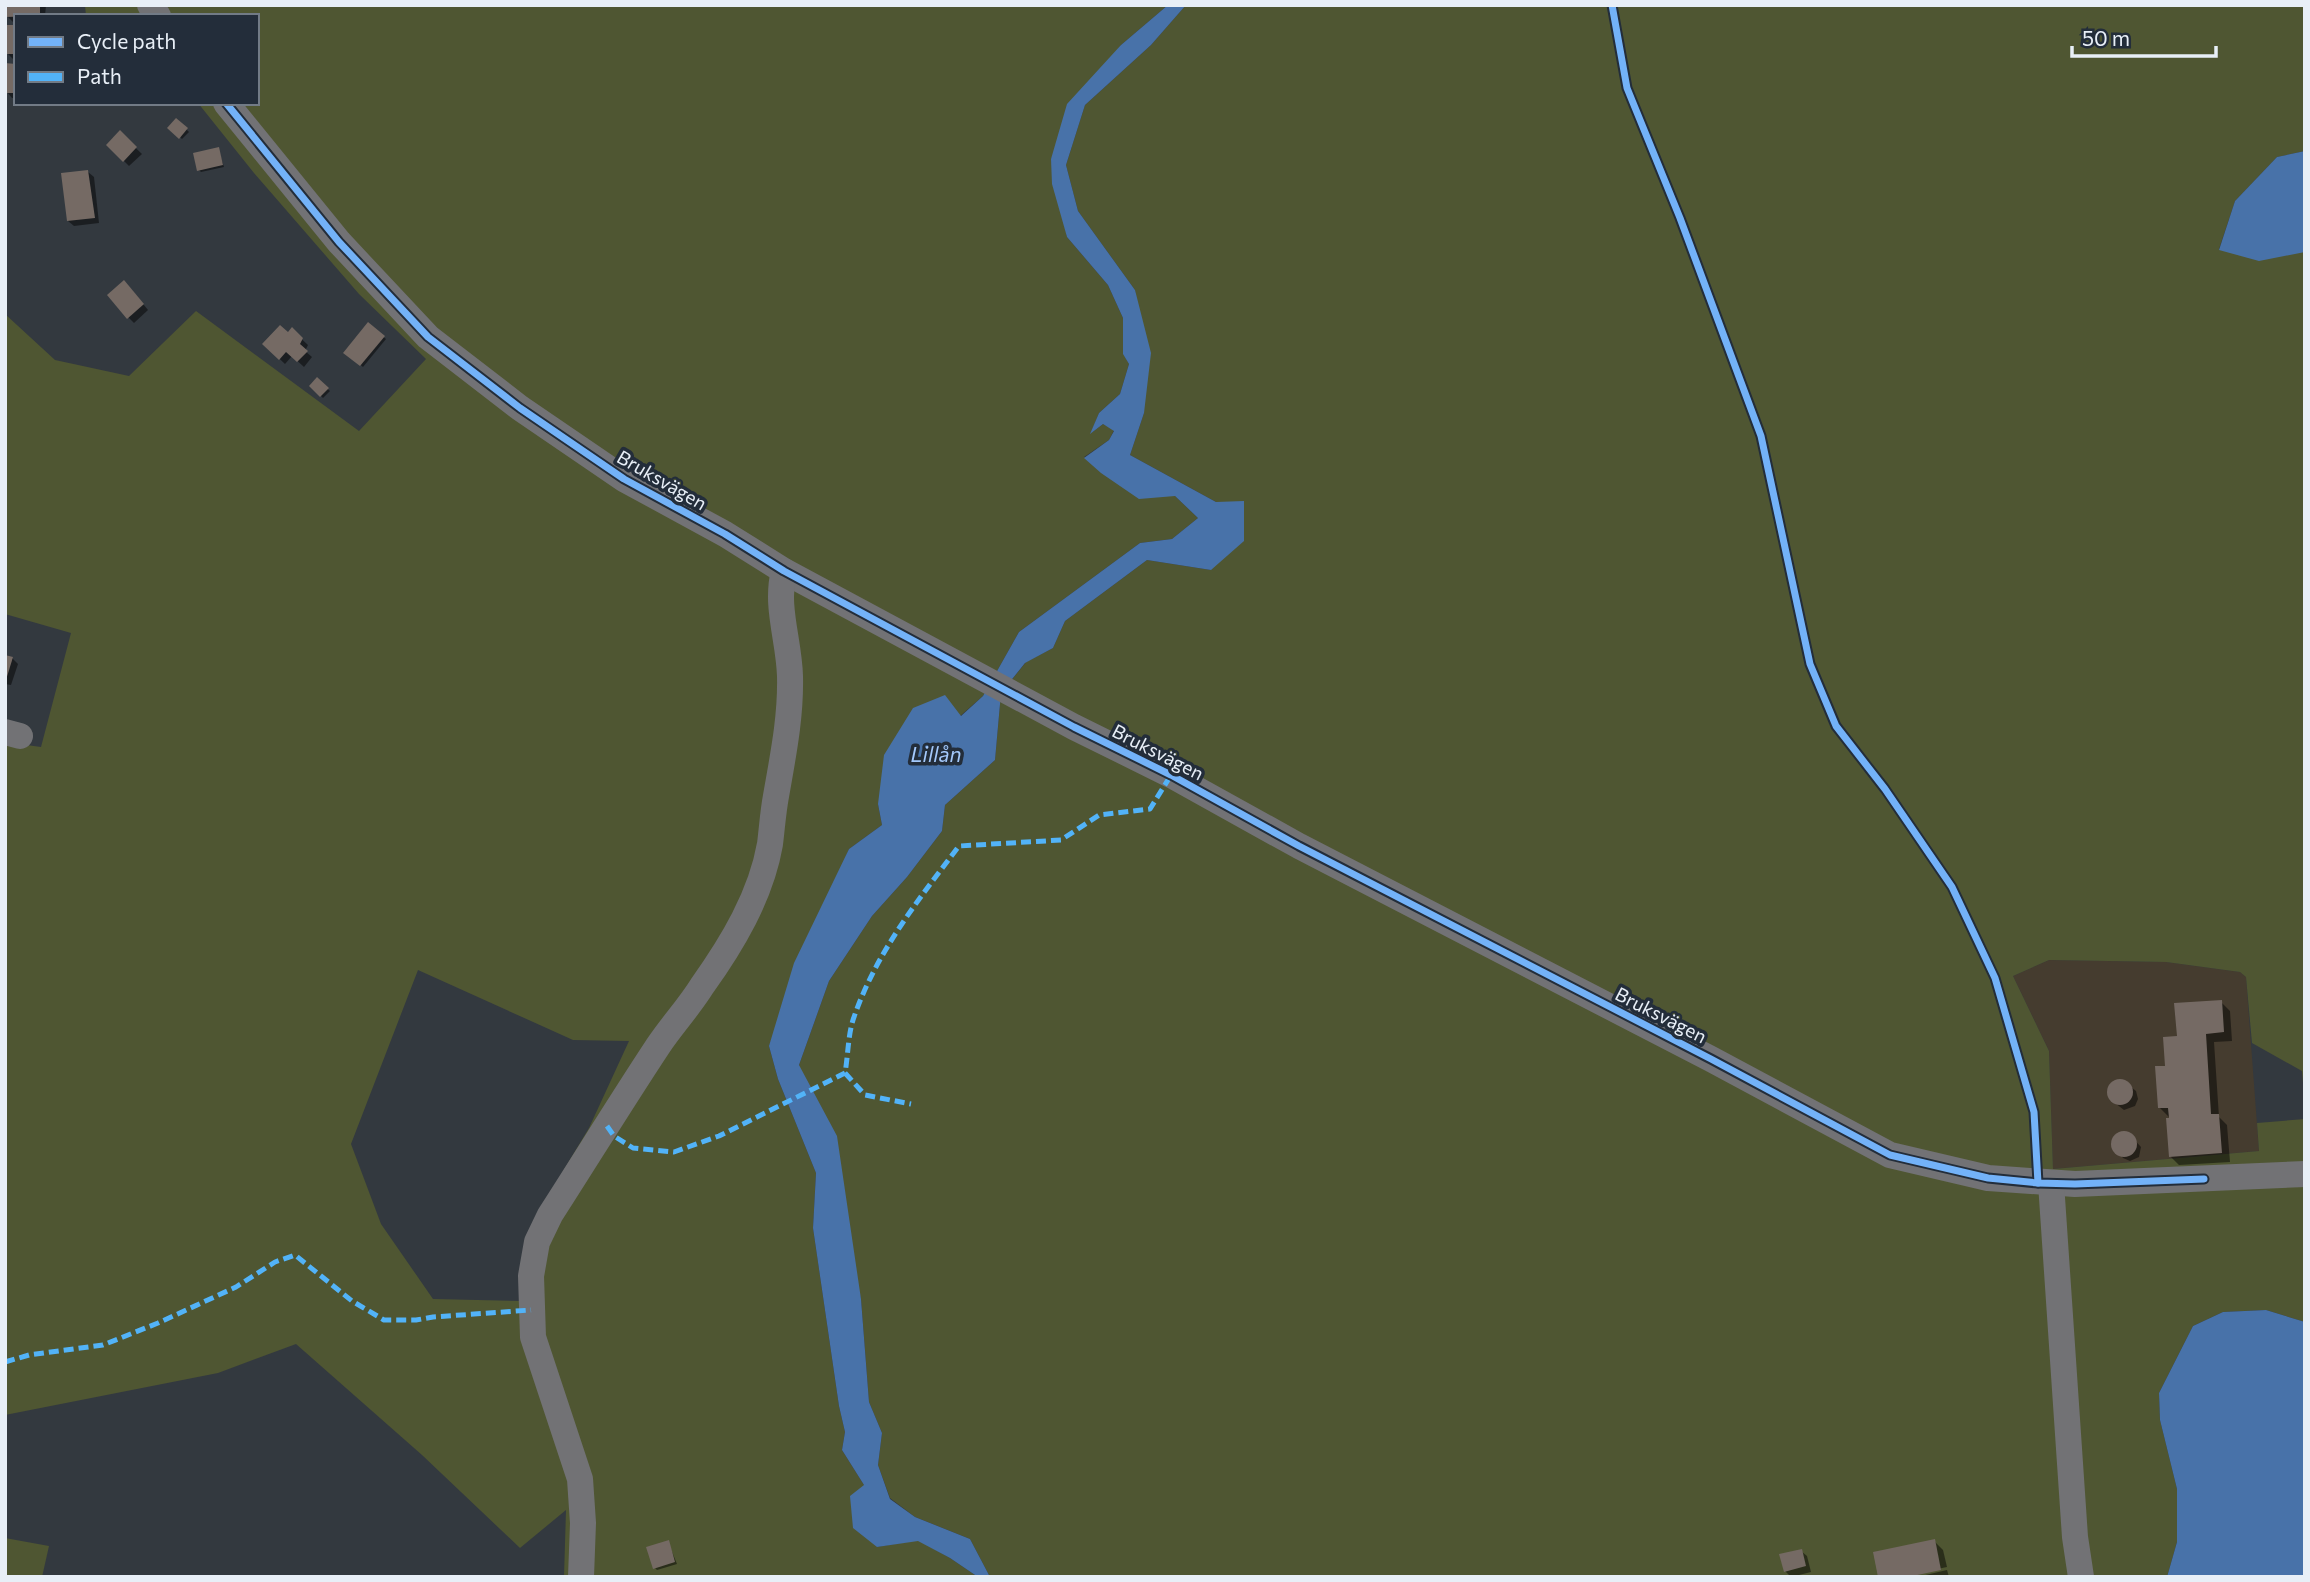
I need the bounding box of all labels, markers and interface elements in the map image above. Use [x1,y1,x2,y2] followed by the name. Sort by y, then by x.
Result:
[14,14,259,105] legend
[2072,14,2216,58] scale bar
[2082,25,2130,50] text: 50 m
[77,28,176,53] text: Cycle path
[77,63,122,88] text: Path
[613,445,711,514] street label: Bruksvägen
[1109,719,1208,784] street label: Bruksvägen
[910,741,962,766] water label: Lillån
[1612,982,1711,1047] street label: Bruksvägen

